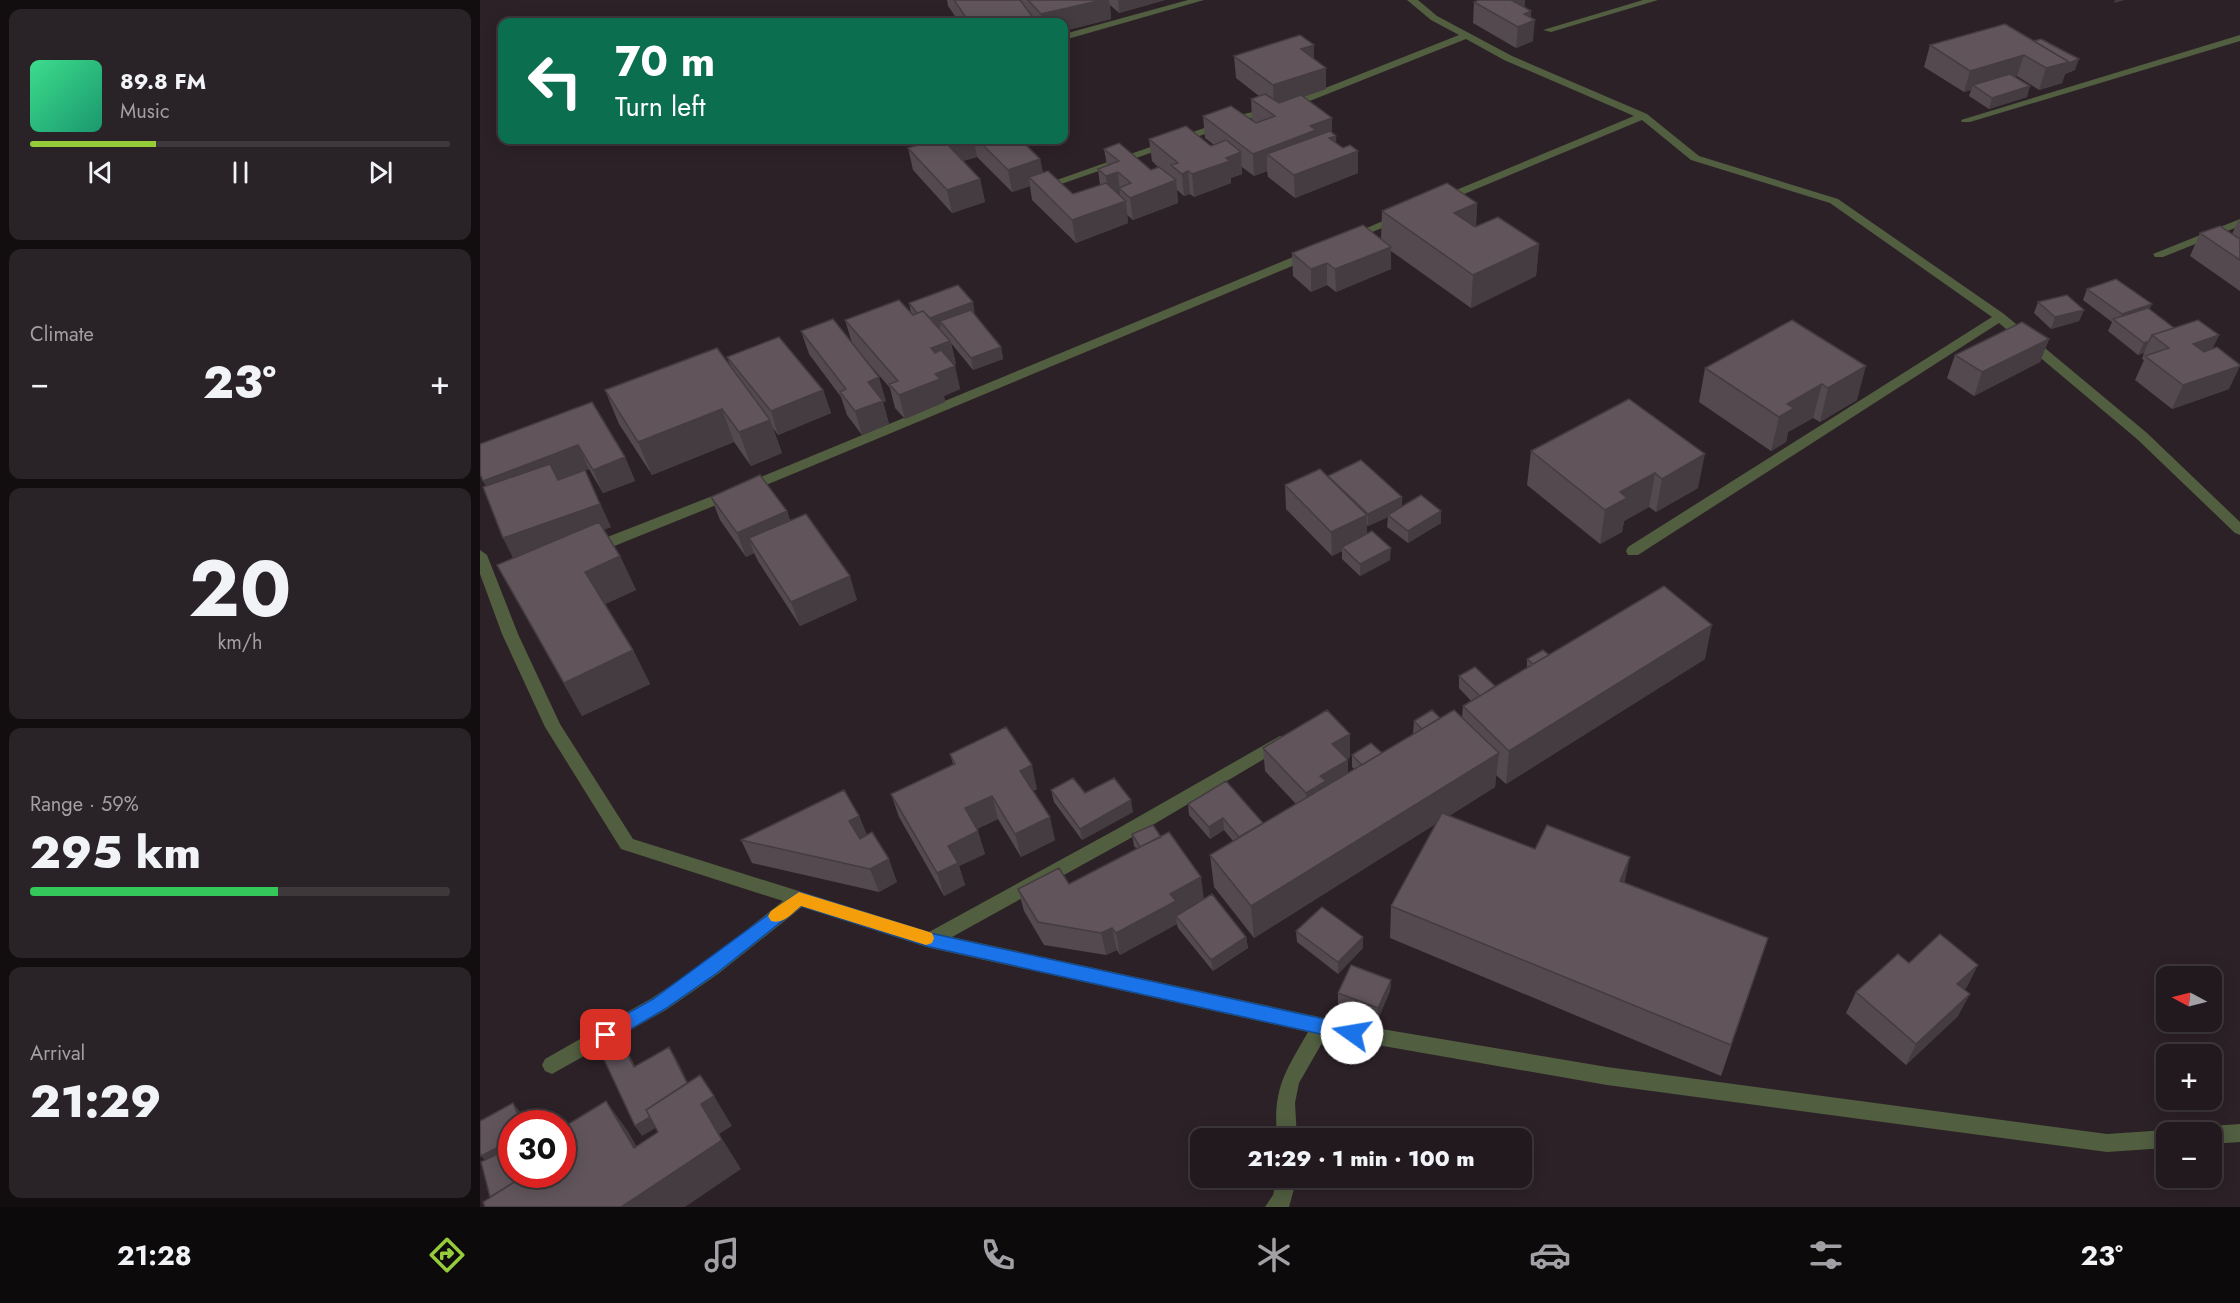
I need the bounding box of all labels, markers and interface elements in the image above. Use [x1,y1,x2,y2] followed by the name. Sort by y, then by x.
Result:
[615,31,715,92] text: 70 m
[516,42,594,120] icon: left
[120,65,206,97] text: 89.8 FM
[615,87,705,126] text: Turn left
[120,97,170,126] text: Music
[84,156,117,189] icon: previous
[224,156,257,189] icon: pause
[364,156,397,189] icon: next
[30,320,94,349] text: Climate
[203,350,276,415] text: 23°
[30,359,49,406] text: −
[430,359,450,406] text: +
[189,533,291,645] text: 20
[217,628,263,657] text: km/h
[30,790,139,819] text: Range · 59%
[30,820,201,885] text: 295 km
[2156,966,2222,1032] north arrow
[2156,966,2222,1188] map controls
[1320,1001,1384,1065] position arrow
[580,1009,631,1060] pin
[589,1018,622,1051] icon: arrive
[30,1039,85,1068] text: Arrival
[2156,1044,2222,1110] button: +
[30,1069,161,1134] text: 21:29
[498,1110,576,1188] speed limit sign: 30
[2156,1122,2222,1188] button: −
[1247,1142,1475,1174] text: 21:29 · 1 min · 100 m
[426,1234,468,1276] icon: directions
[701,1234,743,1276] icon: music
[977,1234,1019,1276] icon: phone
[1253,1234,1295,1276] icon: climate
[1529,1234,1571,1276] icon: car
[1805,1234,1847,1276] icon: filters
[117,1236,192,1275] text: 21:28
[2081,1236,2123,1275] text: 23°

